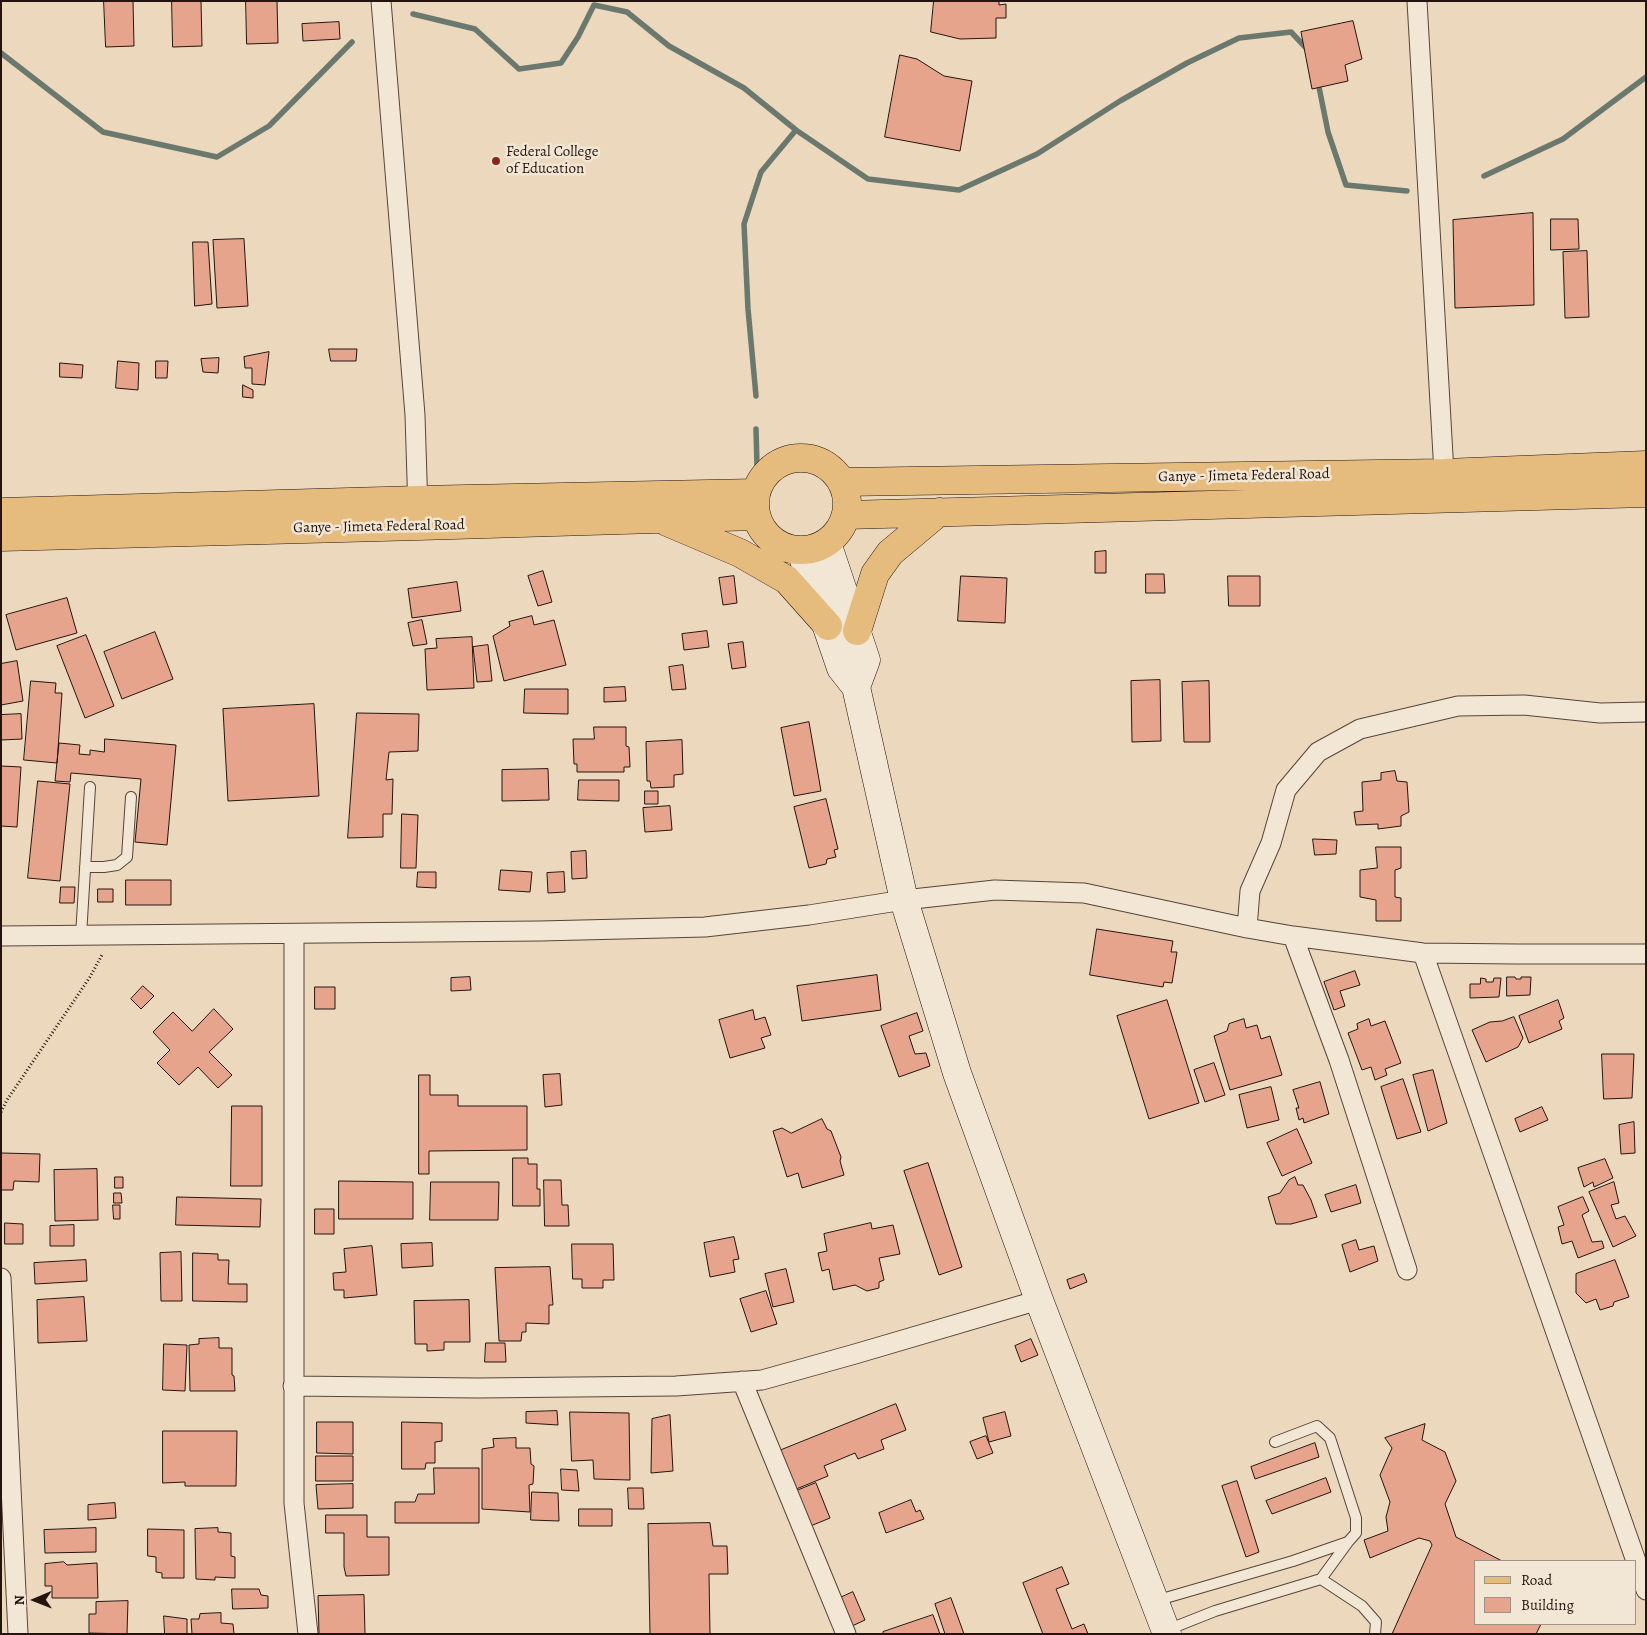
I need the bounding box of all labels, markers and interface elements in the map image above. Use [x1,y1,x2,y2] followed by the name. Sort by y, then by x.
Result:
[506,143,598,178] place label: Federal College of Education
[490,155,502,167] marker: Federal College of Education
[1158,466,1330,486] street label: Ganye - Jimeta Federal Road
[293,517,465,537] street label: Ganye - Jimeta Federal Road
[1474,1560,1637,1625] legend
[1521,1570,1552,1590] text: Road
[10,1575,60,1625] north arrow
[10,1595,29,1606] text: N
[1521,1595,1574,1615] text: Building

